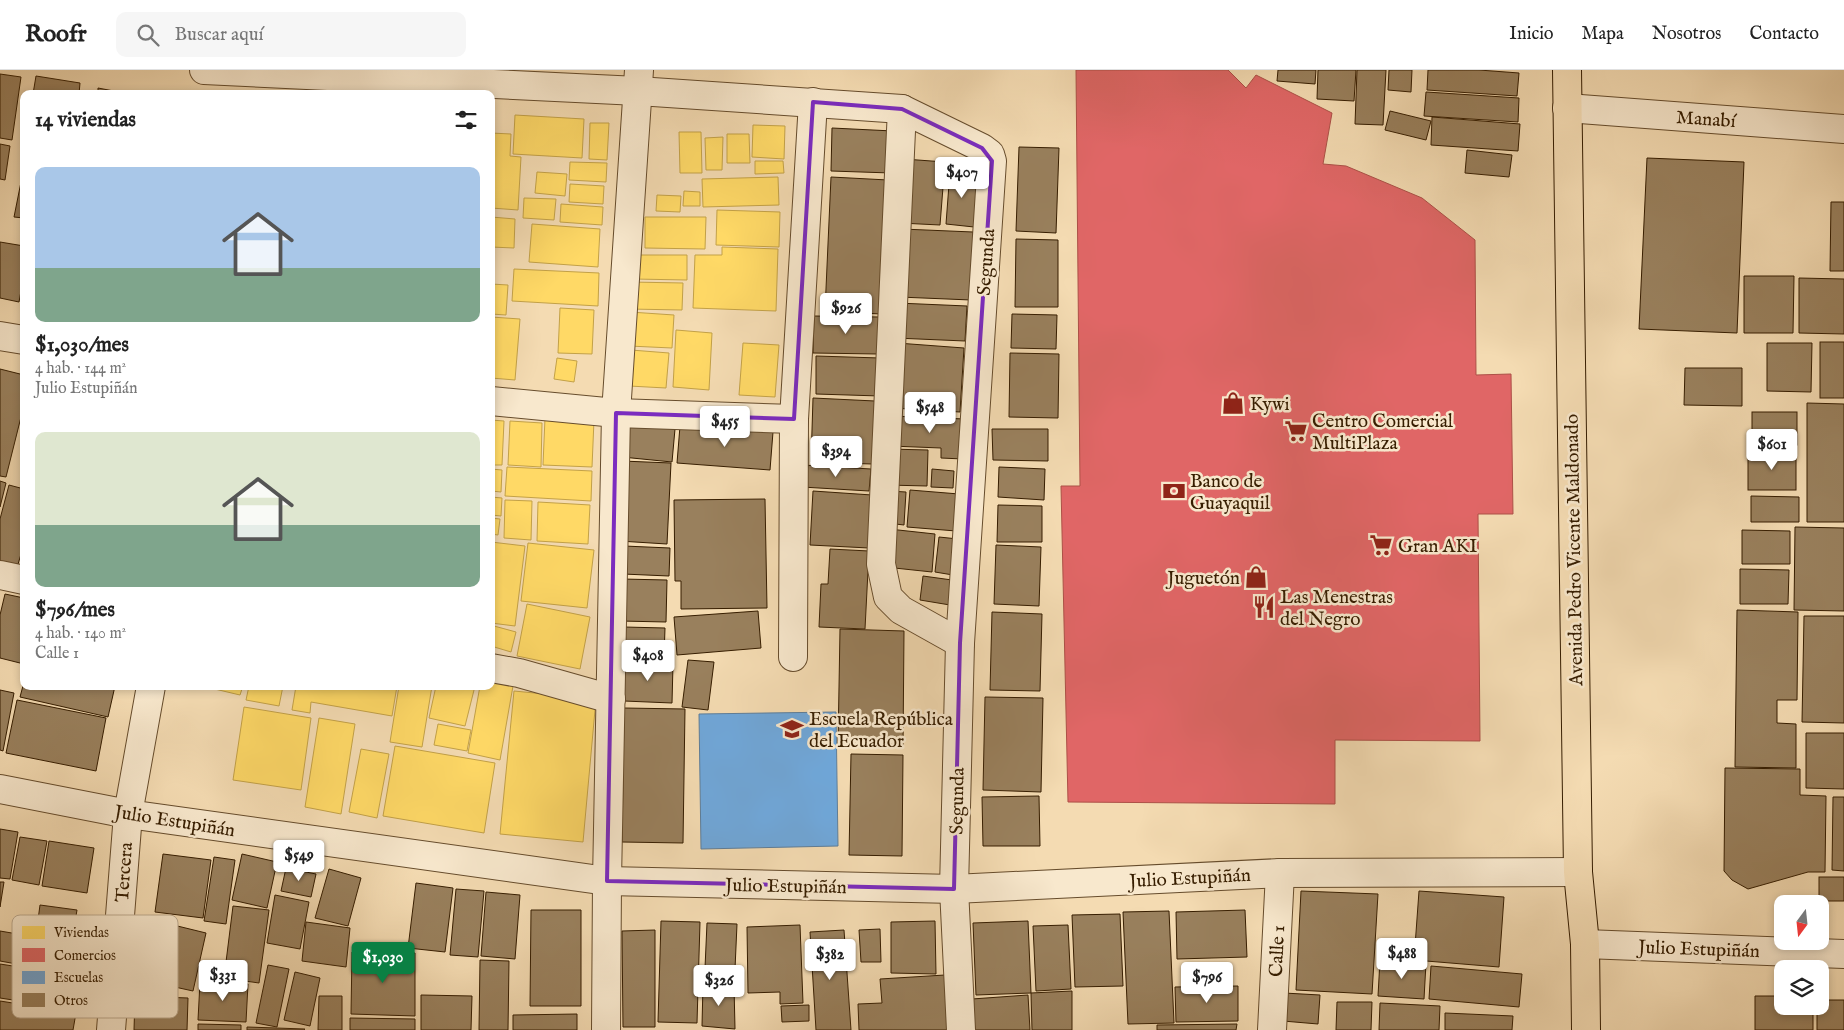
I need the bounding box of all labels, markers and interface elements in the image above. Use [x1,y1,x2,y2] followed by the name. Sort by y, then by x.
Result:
[116,12,466,57] search box
[25,19,86,50] text: Roofr
[134,21,162,49] icon: search
[174,23,264,47] text: Buscar aquí
[1509,23,1554,46] text: Inicio
[1582,23,1624,46] text: Mapa
[1652,23,1721,46] text: Nosotros
[1749,23,1819,46] text: Contacto
[452,106,480,134] icon: filters
[1675,106,1738,134] street label: Manabí
[35,107,136,134] text: 14 viviendas
[932,156,992,199] pin: $407
[946,163,978,183] text: $407
[213,199,303,289] icon: home
[973,227,1001,296] street label: Segunda
[816,292,876,335] pin: $926
[831,299,861,319] text: $926
[35,332,129,359] text: $1,030/mes
[35,359,126,379] text: 4 hab. · 144 m²
[35,379,137,399] text: Julio Estupiñán
[1220,390,1246,416] shop icon: Kywi
[900,392,960,434] pin: $548
[1250,393,1289,417] place label: Kywi
[916,398,944,418] text: $548
[695,406,755,448] pin: $455
[1312,410,1454,456] place label: Centro Comercial MultiPlaza
[711,412,739,432] text: $455
[1561,414,1589,687] street label: Avenida Pedro Vicente Maldonado
[1283,418,1309,444] supermarket icon: Centro Comercial MultiPlaza
[1742,428,1802,471] pin: $601
[1757,435,1787,455] text: $601
[806,436,866,478] pin: $394
[821,442,851,462] text: $394
[213,464,303,554] icon: home
[1190,470,1271,516] place label: Banco de Guayaquil
[1161,478,1187,504] bank icon: Banco de Guayaquil
[1368,532,1394,558] supermarket icon: Gran AKI
[1398,535,1477,559] place label: Gran AKI
[1243,564,1269,590] shop icon: Juguetón
[1165,567,1240,591] place label: Juguetón
[1280,586,1393,632] place label: Las Menestras del Negro
[1251,594,1277,620] restaurant icon: Las Menestras del Negro
[35,597,115,624] text: $796/mes
[35,624,126,644] text: 4 hab. · 140 m²
[618,640,678,682] pin: $408
[35,644,79,664] text: Calle 1
[633,646,663,666] text: $408
[809,708,954,754] place label: Escuela República del Ecuador
[779,716,805,742] school or university icon: Escuela República del Ecuador
[945,767,971,835] street label: Segunda
[111,800,237,843] street label: Julio Estupiñán
[269,840,329,882] pin: $549
[111,841,139,903] street label: Tercera
[284,846,314,866] text: $549
[1127,864,1251,894] street label: Julio Estupiñán
[723,874,847,900] street label: Julio Estupiñán
[1774,895,1829,950] north arrow
[1774,895,1829,1015] map controls
[12,915,178,1018] legend
[53,924,109,942] text: Viviendas
[1265,924,1291,978] street label: Calle 1
[1636,936,1760,964] street label: Julio Estupiñán
[800,938,860,981] pin: $382
[1372,938,1432,980] pin: $488
[342,942,424,984] pin: $1,030
[1387,944,1417,964] text: $488
[816,945,844,965] text: $382
[54,947,116,965] text: Comercios
[363,948,403,968] text: $1,030
[193,960,253,1002] pin: $331
[1774,960,1829,1015] button: layers
[1177,962,1237,1004] pin: $796
[689,964,749,1007] pin: $326
[210,966,236,986] text: $331
[1192,968,1222,988] text: $796
[54,969,103,987] text: Escuelas
[704,971,734,991] text: $326
[54,992,88,1010] text: Otros

